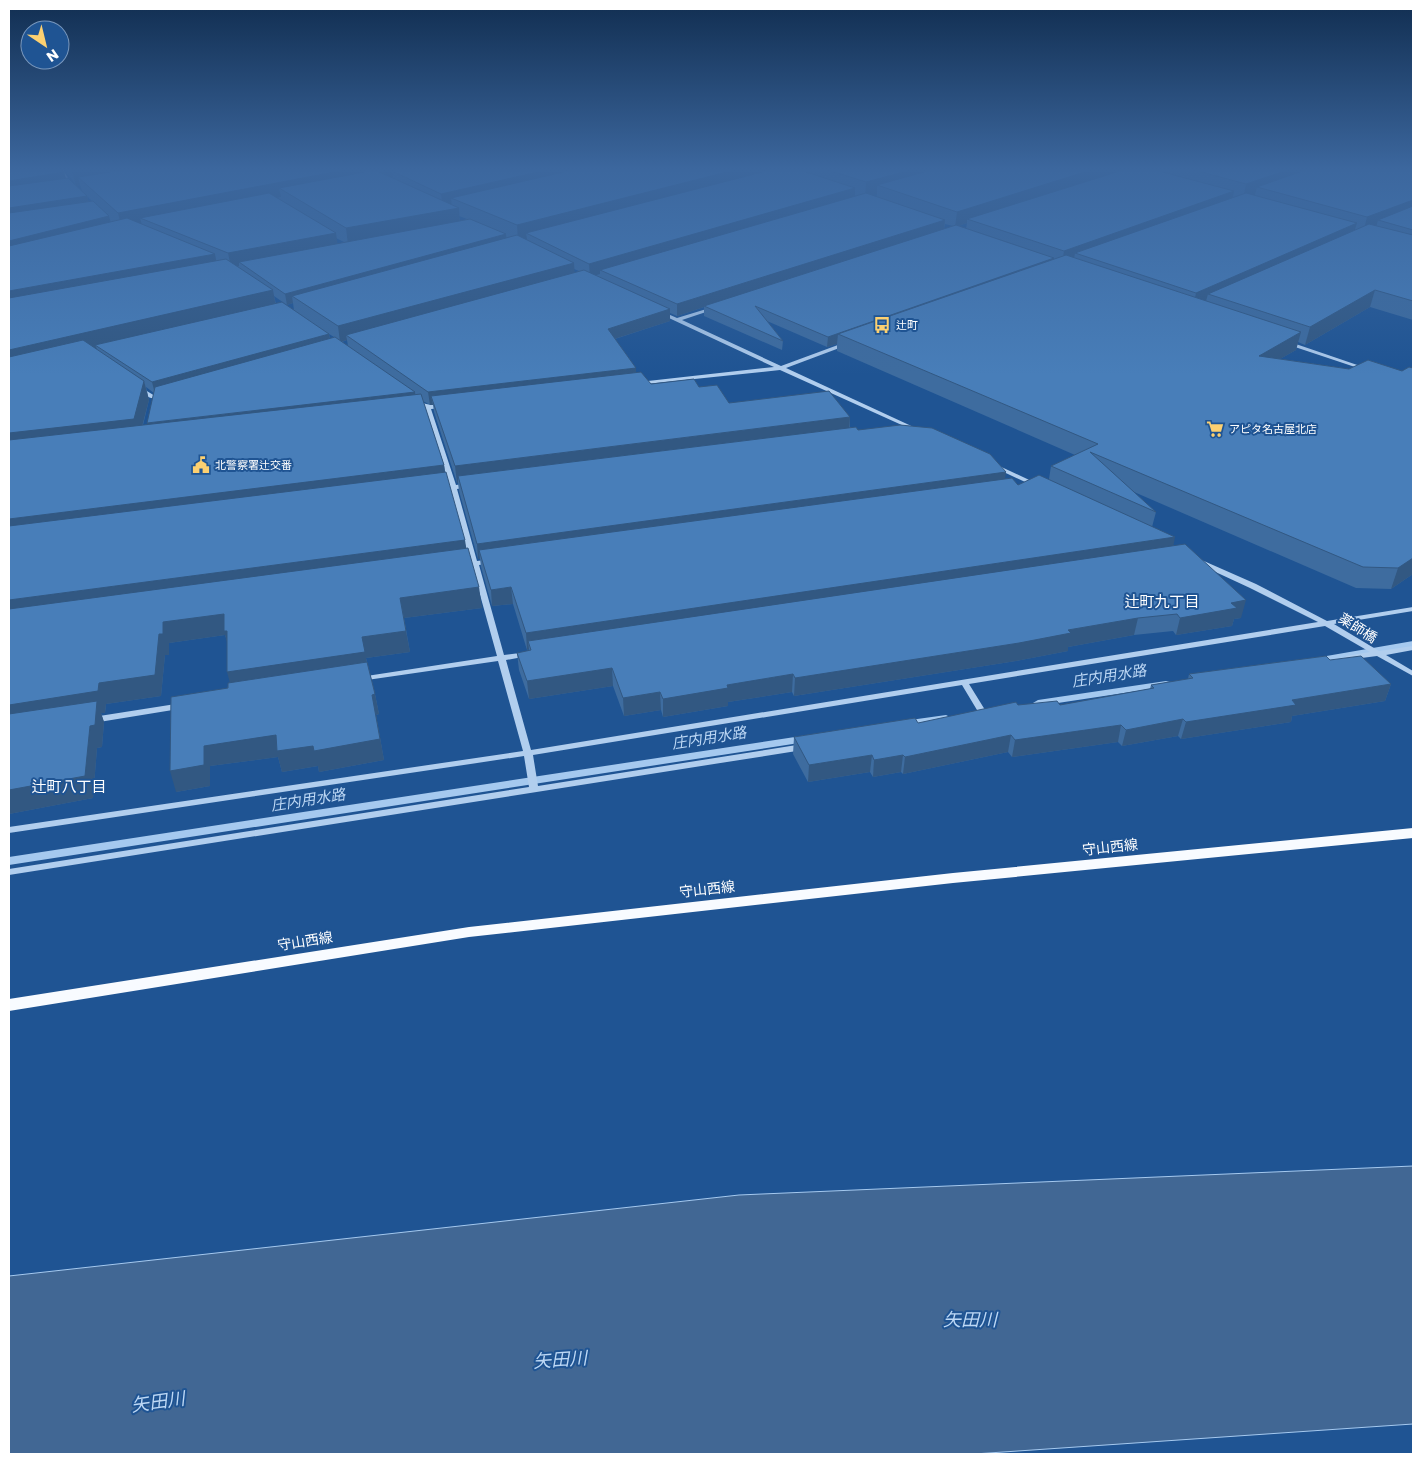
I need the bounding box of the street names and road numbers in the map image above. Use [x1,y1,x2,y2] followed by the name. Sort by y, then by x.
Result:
[1335,608,1381,648] street label: 薬師橋
[1081,834,1139,860] street label: 守山西線
[678,876,736,902] street label: 守山西線
[276,927,334,955] street label: 守山西線

